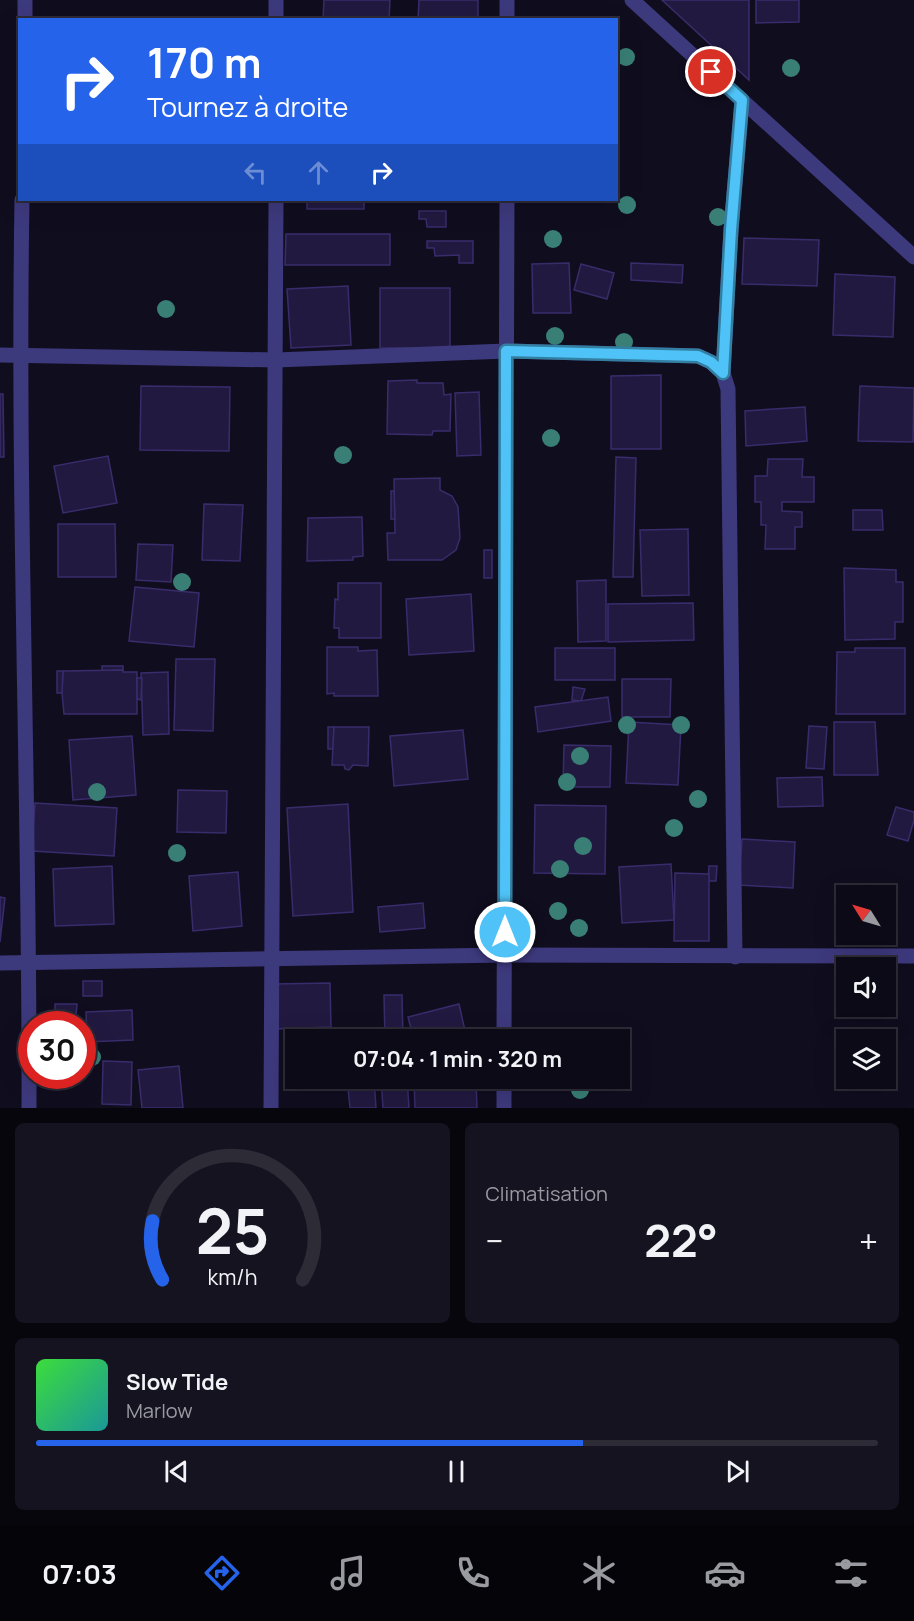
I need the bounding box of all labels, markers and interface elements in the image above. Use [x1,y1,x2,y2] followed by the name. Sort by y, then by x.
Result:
[147,33,262,91] text: 170 m
[48,42,126,120] icon: right
[685,46,736,97] pin
[694,55,727,88] icon: arrive
[147,88,348,125] text: Tournez à droite
[239,156,272,189] icon: left
[302,156,335,189] icon: ahead
[365,156,398,189] icon: right
[836,885,896,945] north arrow
[836,885,896,1089] map controls
[473,900,537,964] position arrow
[836,957,896,1017] button: sound
[18,1011,96,1089] speed limit sign: 30
[836,1029,896,1089] button: layers
[353,1044,562,1074] text: 07:04 · 1 min · 320 m
[486,1180,608,1207] text: Climatisation
[195,1187,269,1273] text: 25
[644,1209,718,1271] text: 22°
[486,1218,503,1263] text: −
[859,1218,878,1263] text: +
[207,1262,257,1291] text: km/h
[126,1367,228,1397] text: Slow Tide
[126,1397,193,1424] text: Marlow
[160,1455,193,1488] icon: previous
[440,1455,473,1488] icon: pause
[721,1455,754,1488] icon: next
[201,1552,243,1594] icon: directions
[327,1552,369,1594] icon: music
[452,1552,494,1594] icon: phone
[578,1552,620,1594] icon: climate
[704,1552,746,1594] icon: car
[830,1552,872,1594] icon: filters
[42,1555,117,1592] text: 07:03

